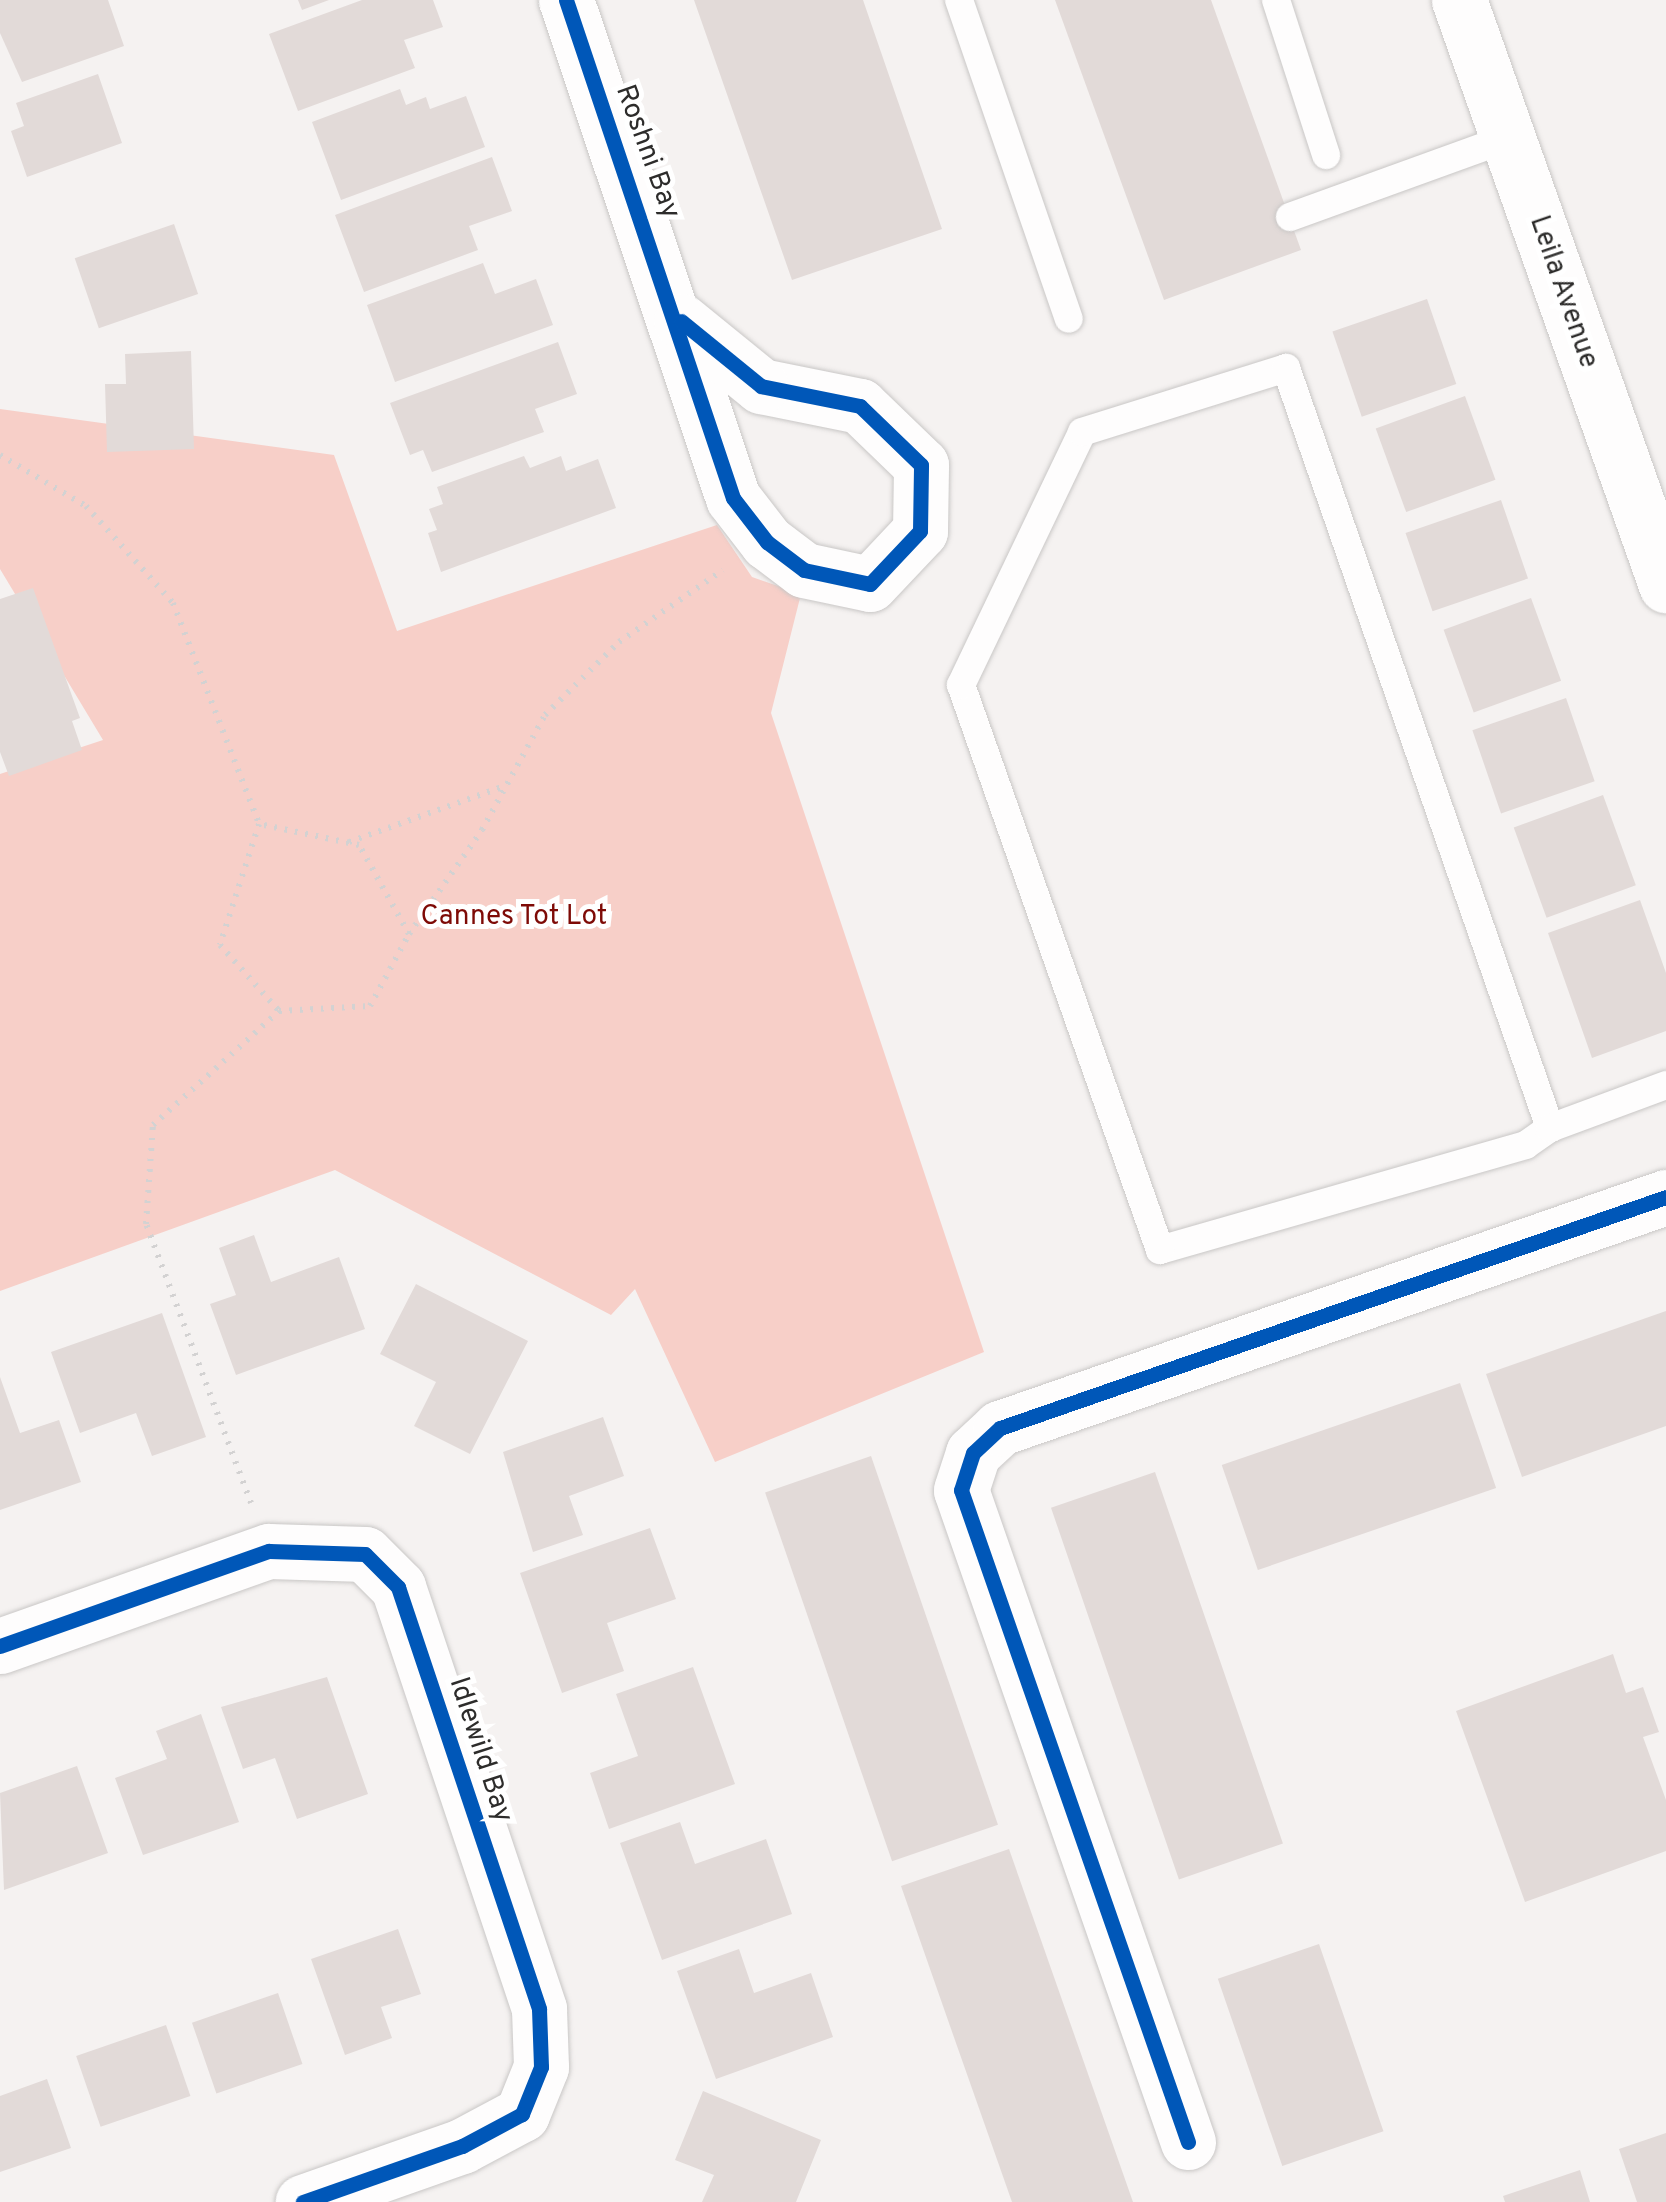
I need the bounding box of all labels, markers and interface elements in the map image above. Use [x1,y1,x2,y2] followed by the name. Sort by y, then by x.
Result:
[607,80,687,224] street label: Roshni Bay
[1521,211,1605,373] street label: Leila Avenue
[420,900,608,934] park label: Cannes Tot Lot
[441,1673,519,1827] street label: Idlewild Bay

